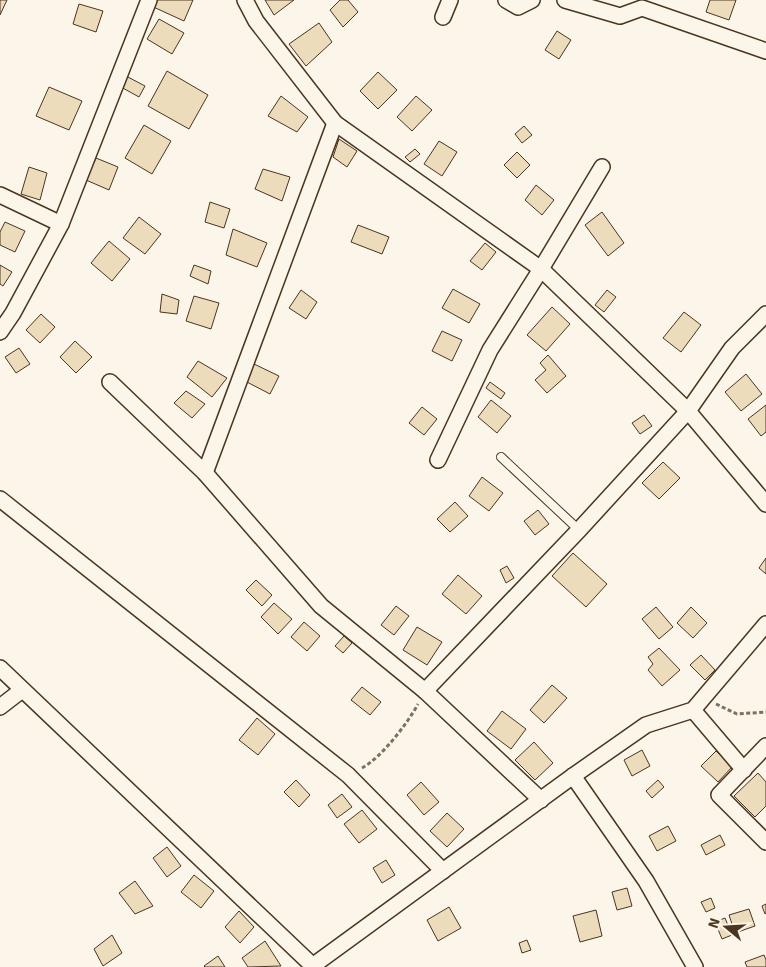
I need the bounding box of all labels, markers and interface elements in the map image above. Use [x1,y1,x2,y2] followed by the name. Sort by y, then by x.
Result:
[701,902,751,952] north arrow
[705,916,724,930] text: N

